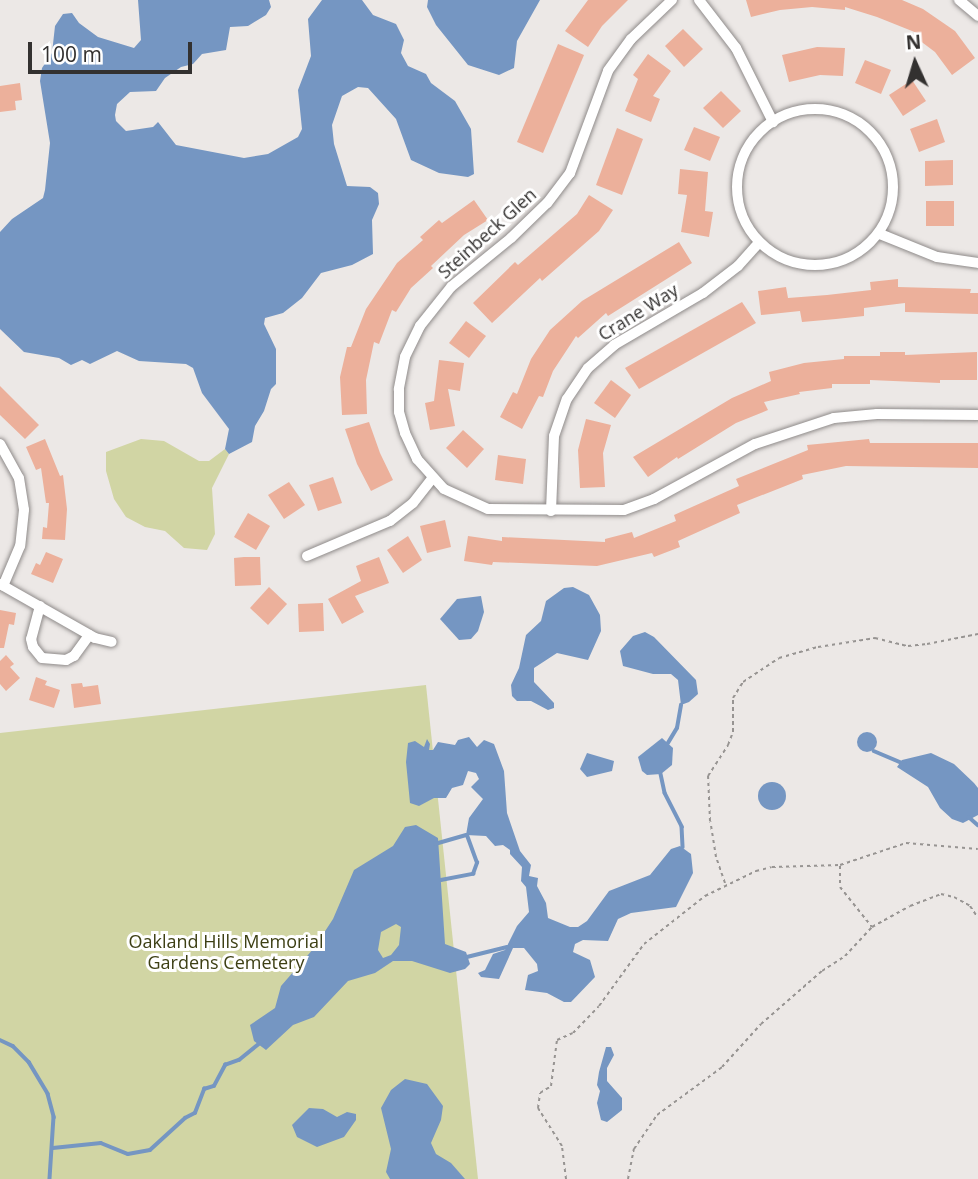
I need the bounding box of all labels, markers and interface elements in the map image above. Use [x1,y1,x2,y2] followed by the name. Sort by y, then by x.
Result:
[32,28,196,72] scale bar
[880,28,950,98] north arrow
[905,29,922,56] text: N
[41,40,102,68] text: 100 m
[433,183,541,283] street label: Steinbeck Glen
[594,279,682,345] street label: Crane Way
[128,931,324,974] park label: Oakland Hills Memorial Gardens Cemetery

